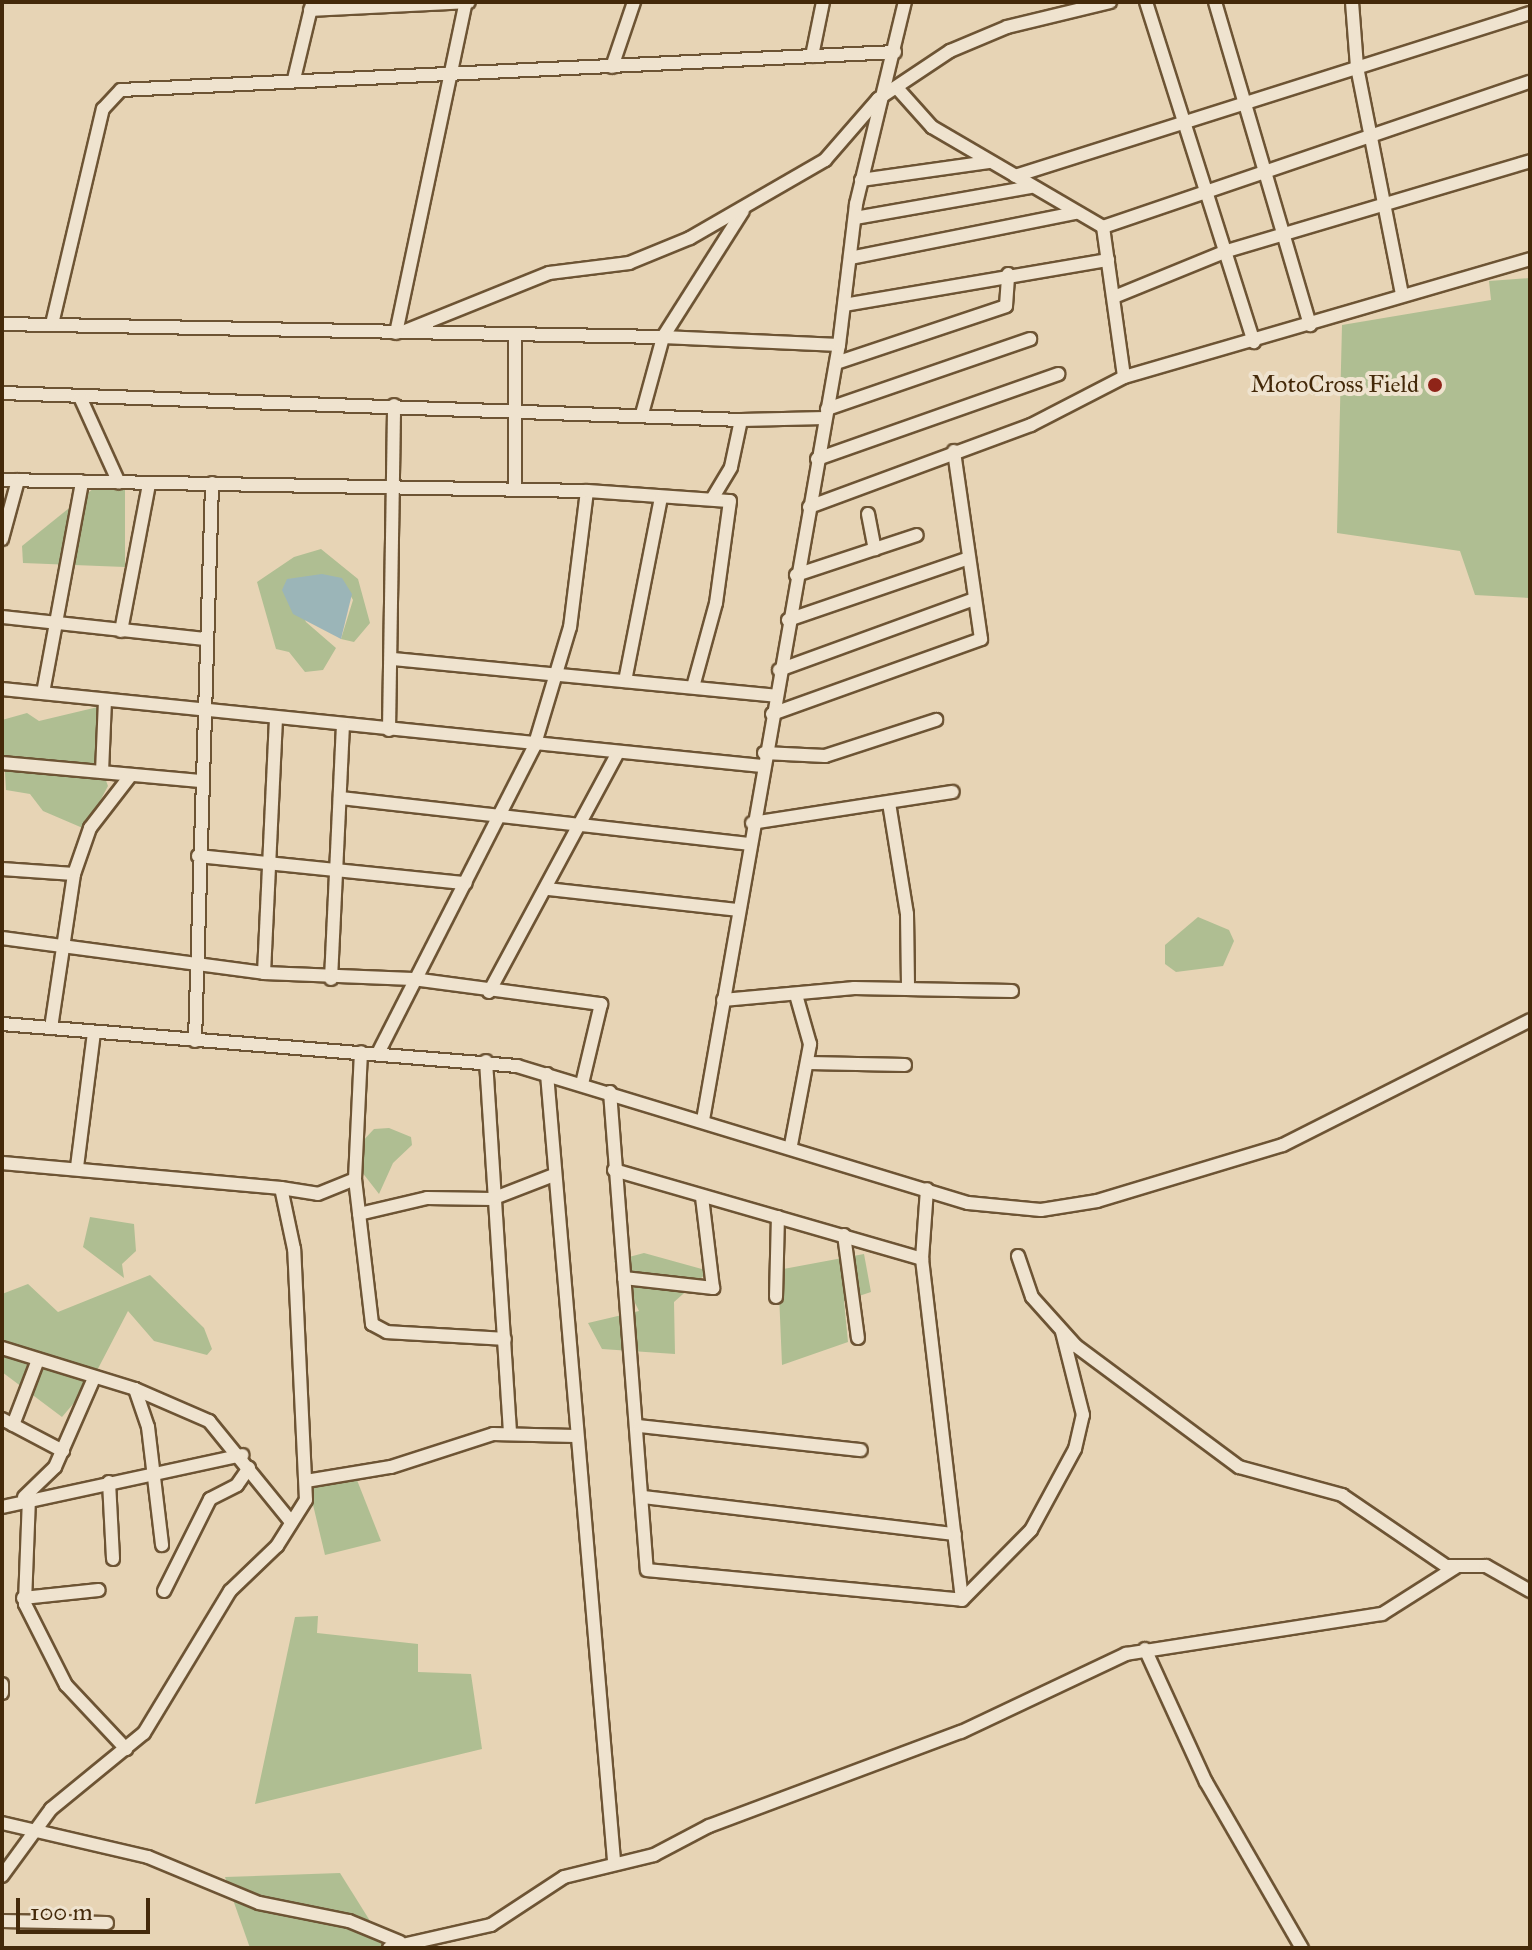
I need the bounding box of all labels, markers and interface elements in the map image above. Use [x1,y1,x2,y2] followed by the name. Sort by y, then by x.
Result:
[1251,371,1419,399] place label: MotoCross Field
[1426,376,1444,394] marker: MotoCross Field
[20,1882,154,1932] scale bar
[30,1897,93,1927] text: 100 m

